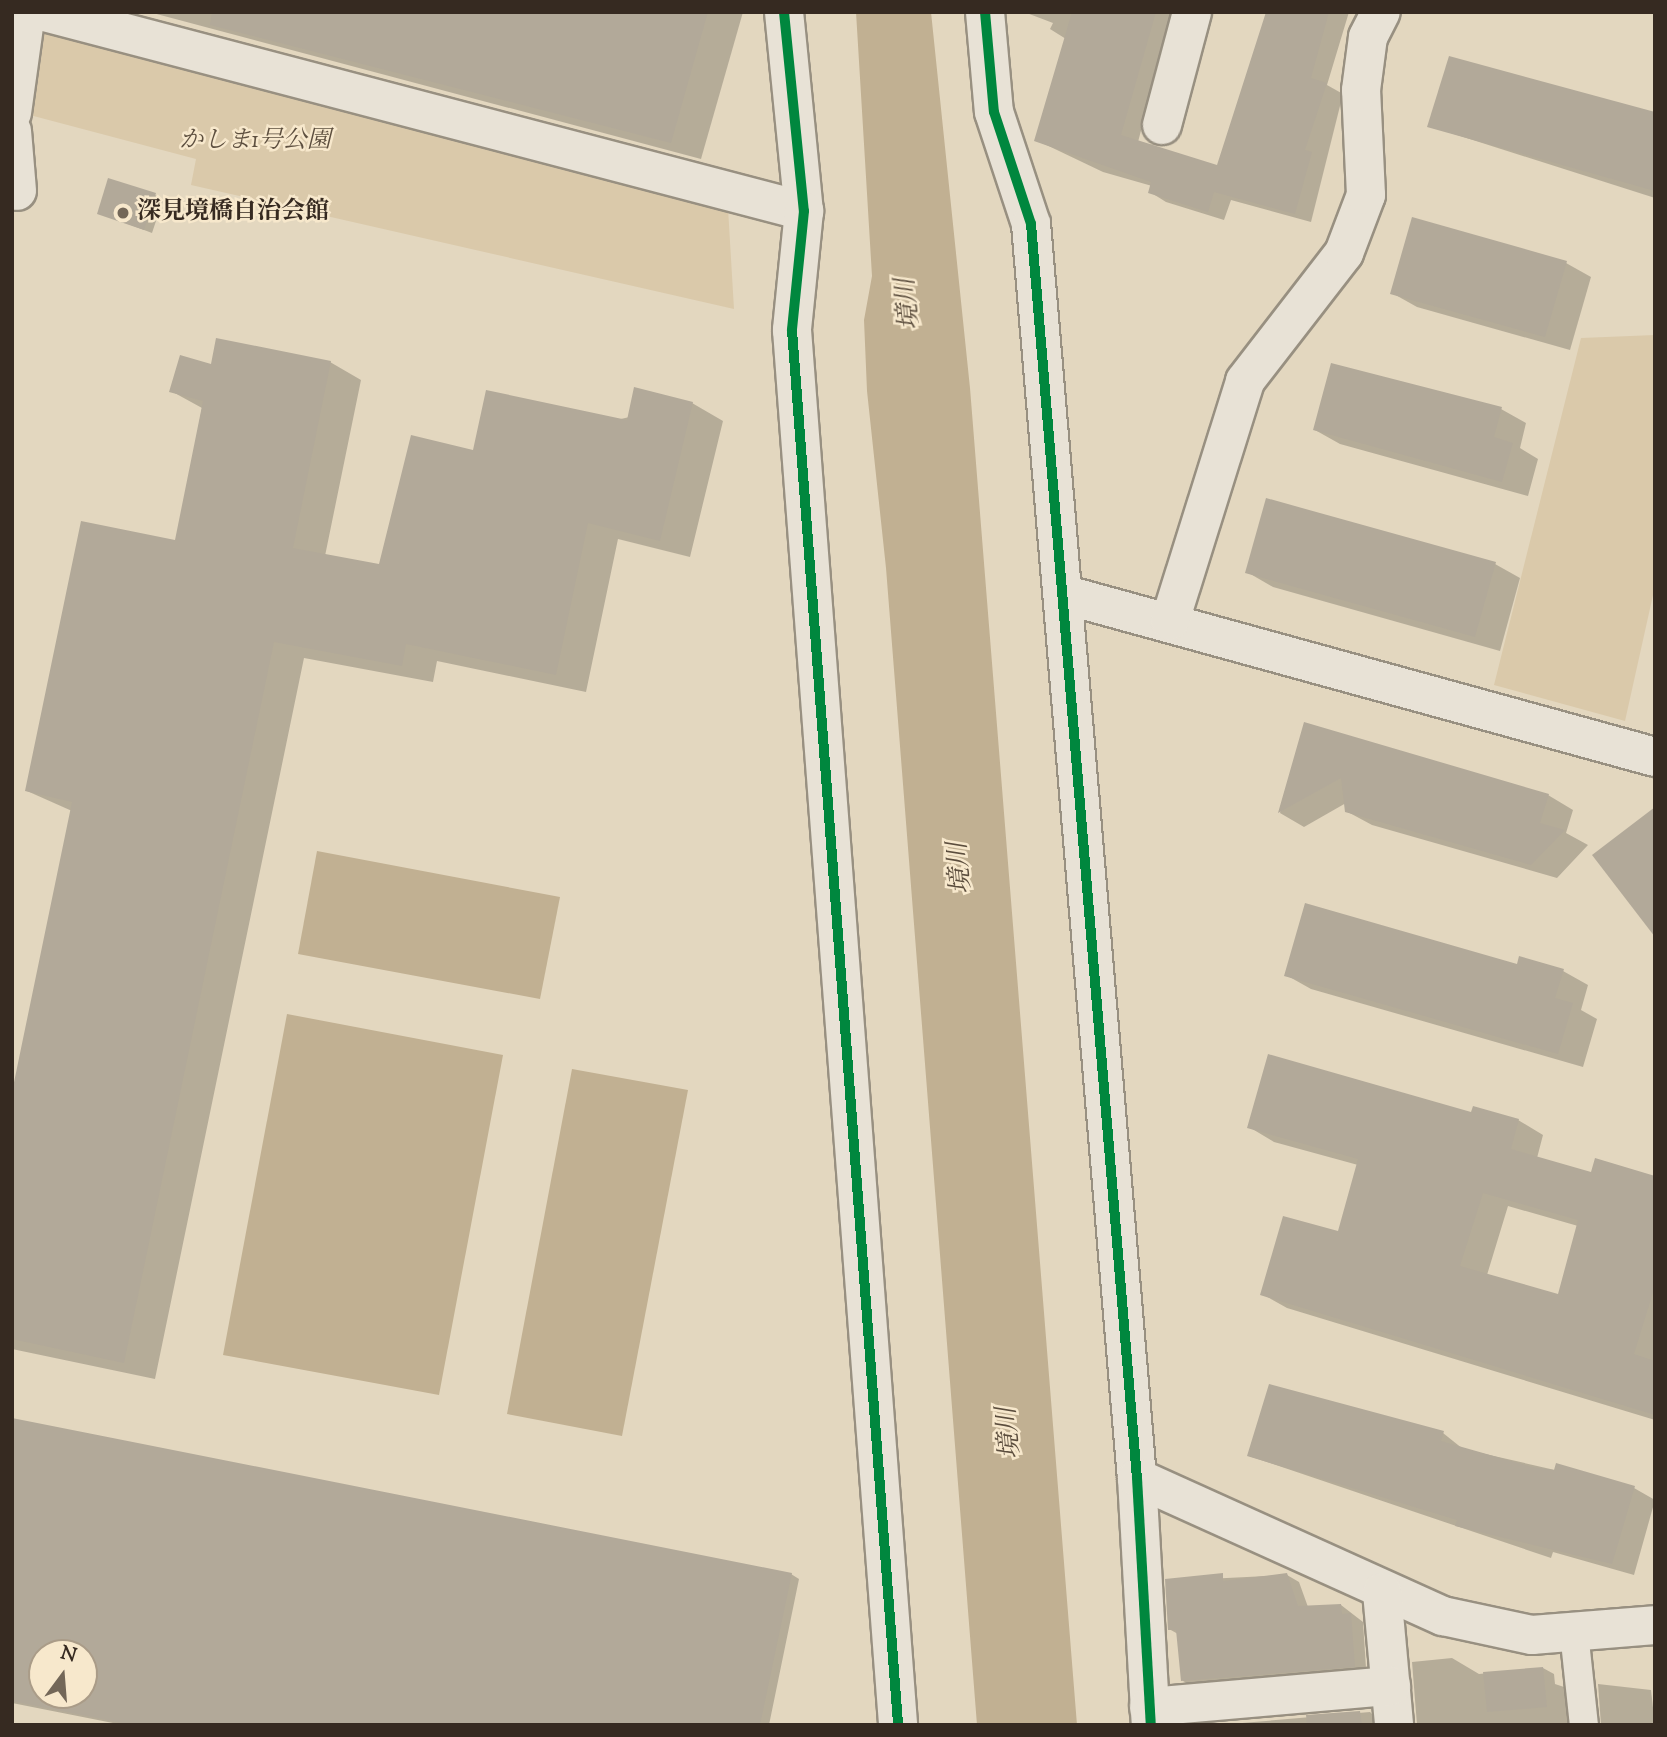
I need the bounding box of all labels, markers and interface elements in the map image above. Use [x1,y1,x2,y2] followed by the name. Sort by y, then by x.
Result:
[179,128,331,156] park label: かしま1号公園
[137,199,329,227] place label: 深見境橋自治会館
[115,205,131,221] marker: 深見境橋自治会館
[891,277,927,331] water label: 境川
[943,841,979,895] water label: 境川
[992,1406,1028,1460] water label: 境川
[28,1639,98,1709] north arrow
[57,1640,79,1670] text: N

